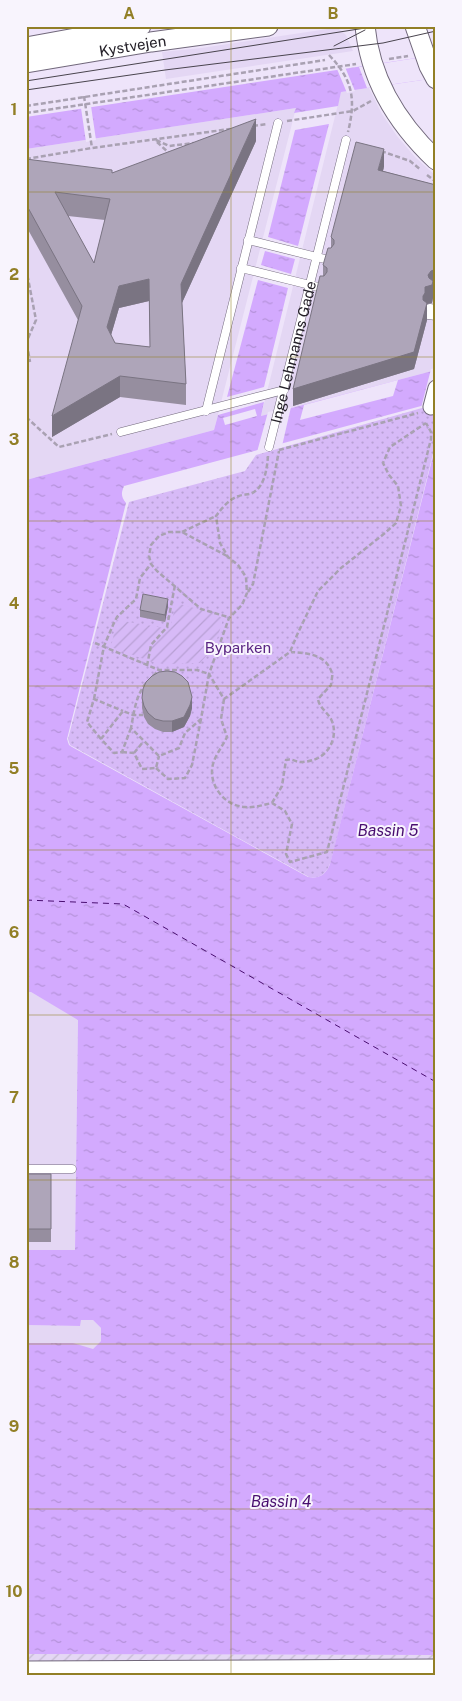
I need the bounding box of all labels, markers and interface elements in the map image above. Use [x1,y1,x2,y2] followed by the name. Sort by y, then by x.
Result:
[123,4,135,23] text: A
[328,4,339,23] text: B
[98,32,167,59] street label: Kystvejen
[11,100,17,119] text: 1
[9,265,19,284] text: 2
[267,279,319,425] street label: Inge Lehmanns Gade
[9,430,19,449] text: 3
[9,594,20,613] text: 4
[205,639,271,656] park label: Byparken
[9,759,20,778] text: 5
[358,821,419,840] water label: Bassin 5
[9,923,19,942] text: 6
[9,1088,19,1107] text: 7
[9,1253,20,1272] text: 8
[9,1417,19,1436] text: 9
[251,1492,312,1511] water label: Bassin 4
[5,1582,23,1601] text: 10

